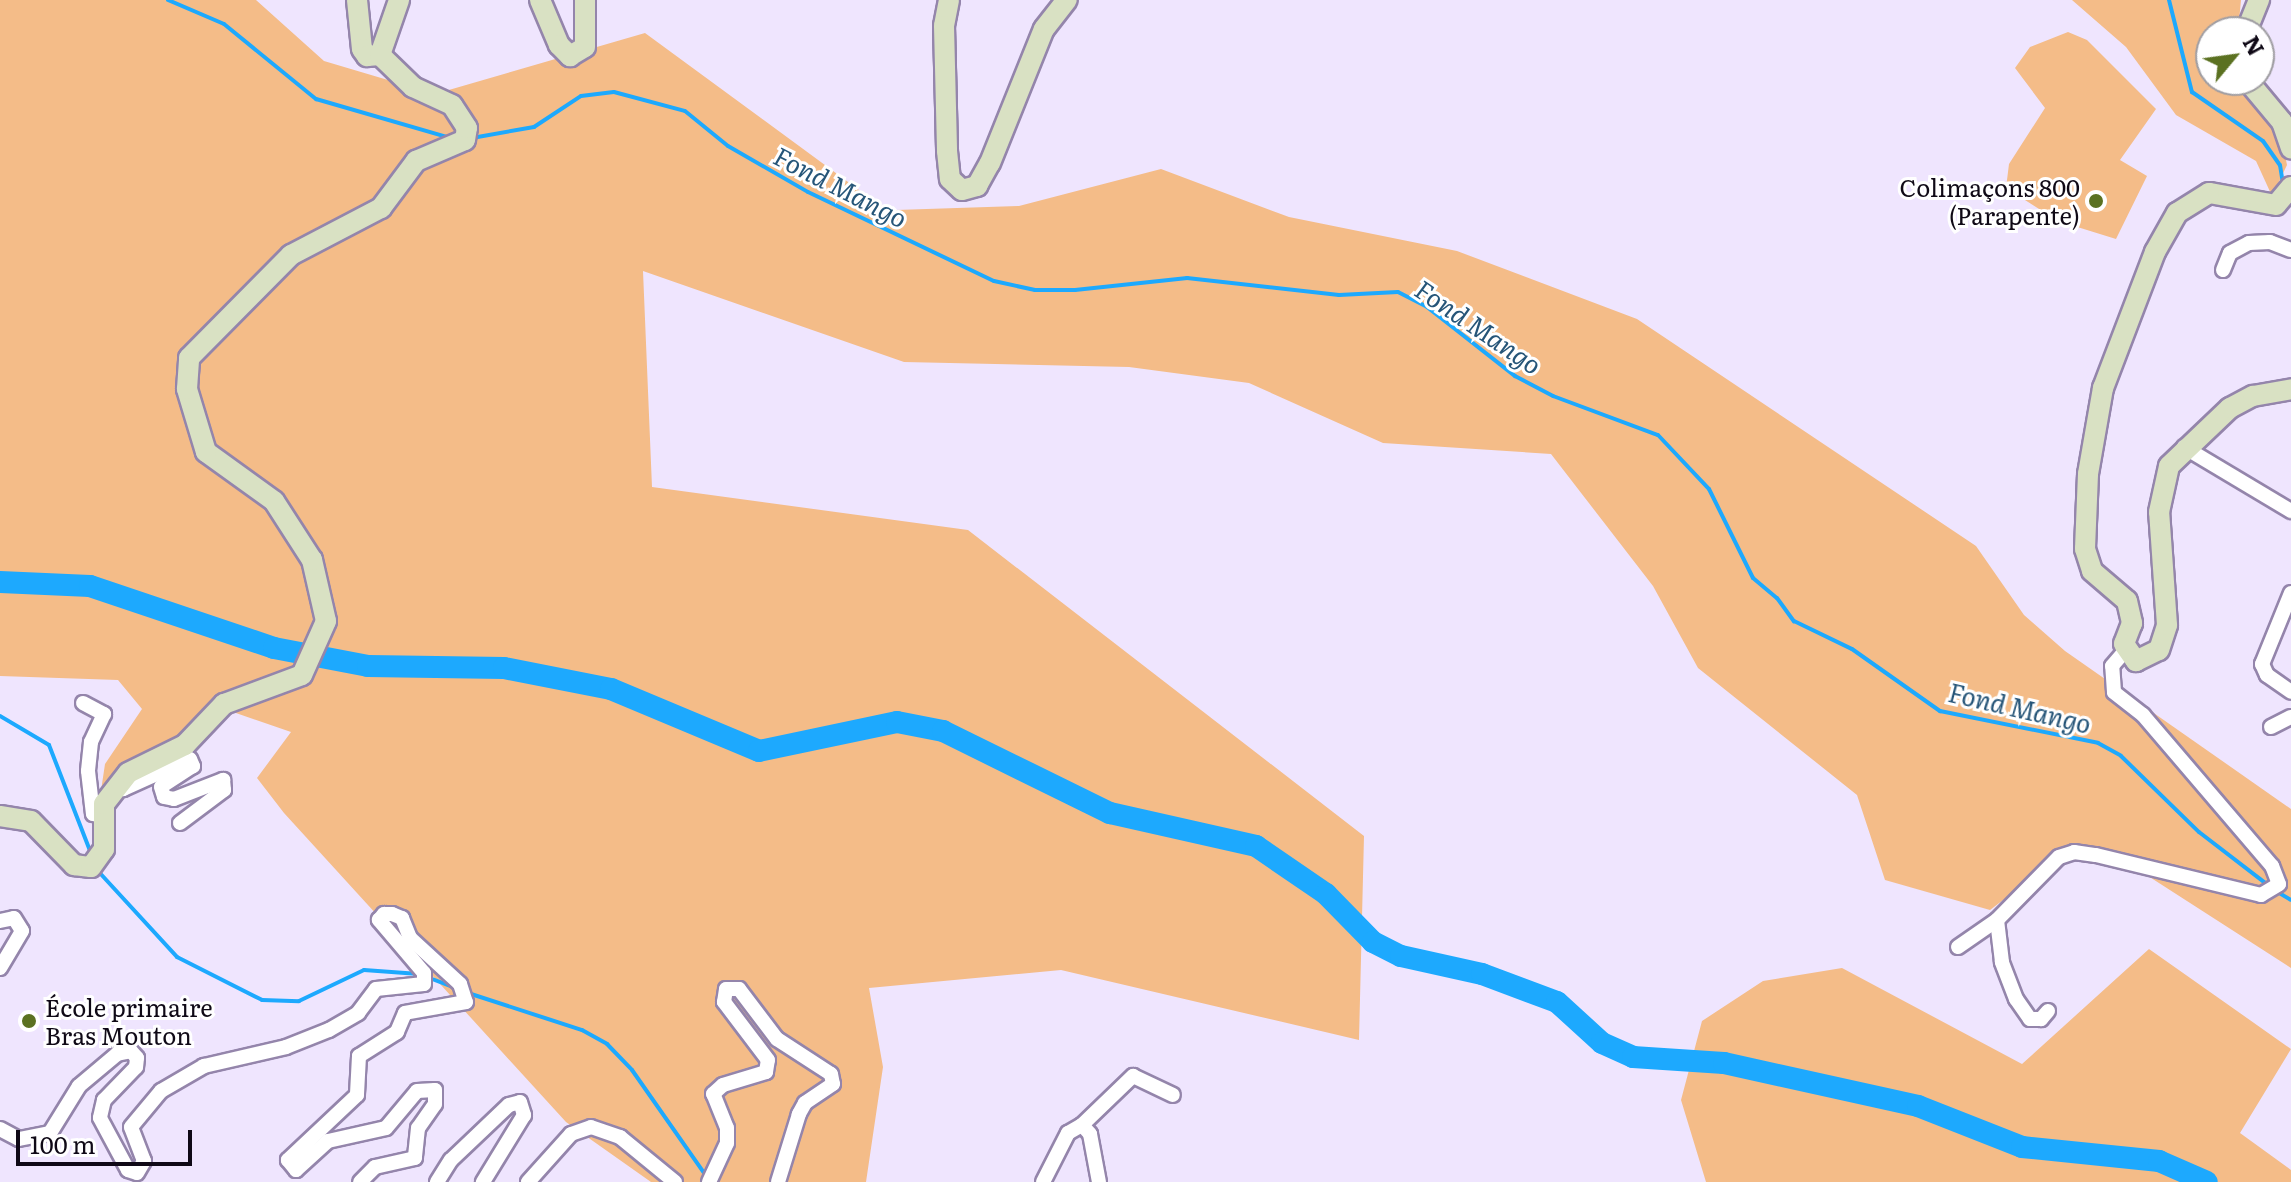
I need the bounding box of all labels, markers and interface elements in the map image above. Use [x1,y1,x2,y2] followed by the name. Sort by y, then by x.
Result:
[2195,16,2275,96] north arrow
[2236,29,2274,61] text: N
[769,139,913,233] water label: Fond Mango
[1899,173,2080,229] place label: Colimaçons 800 (Parapente)
[2087,192,2105,210] marker: Colimaçons 800 (Parapente)
[1410,272,1548,380] water label: Fond Mango
[1946,675,2094,739] water label: Fond Mango
[45,993,213,1049] place label: École primaire Bras Mouton
[20,1012,38,1030] marker: École primaire Bras Mouton
[20,1114,196,1164] scale bar
[30,1126,96,1161] text: 100 m

